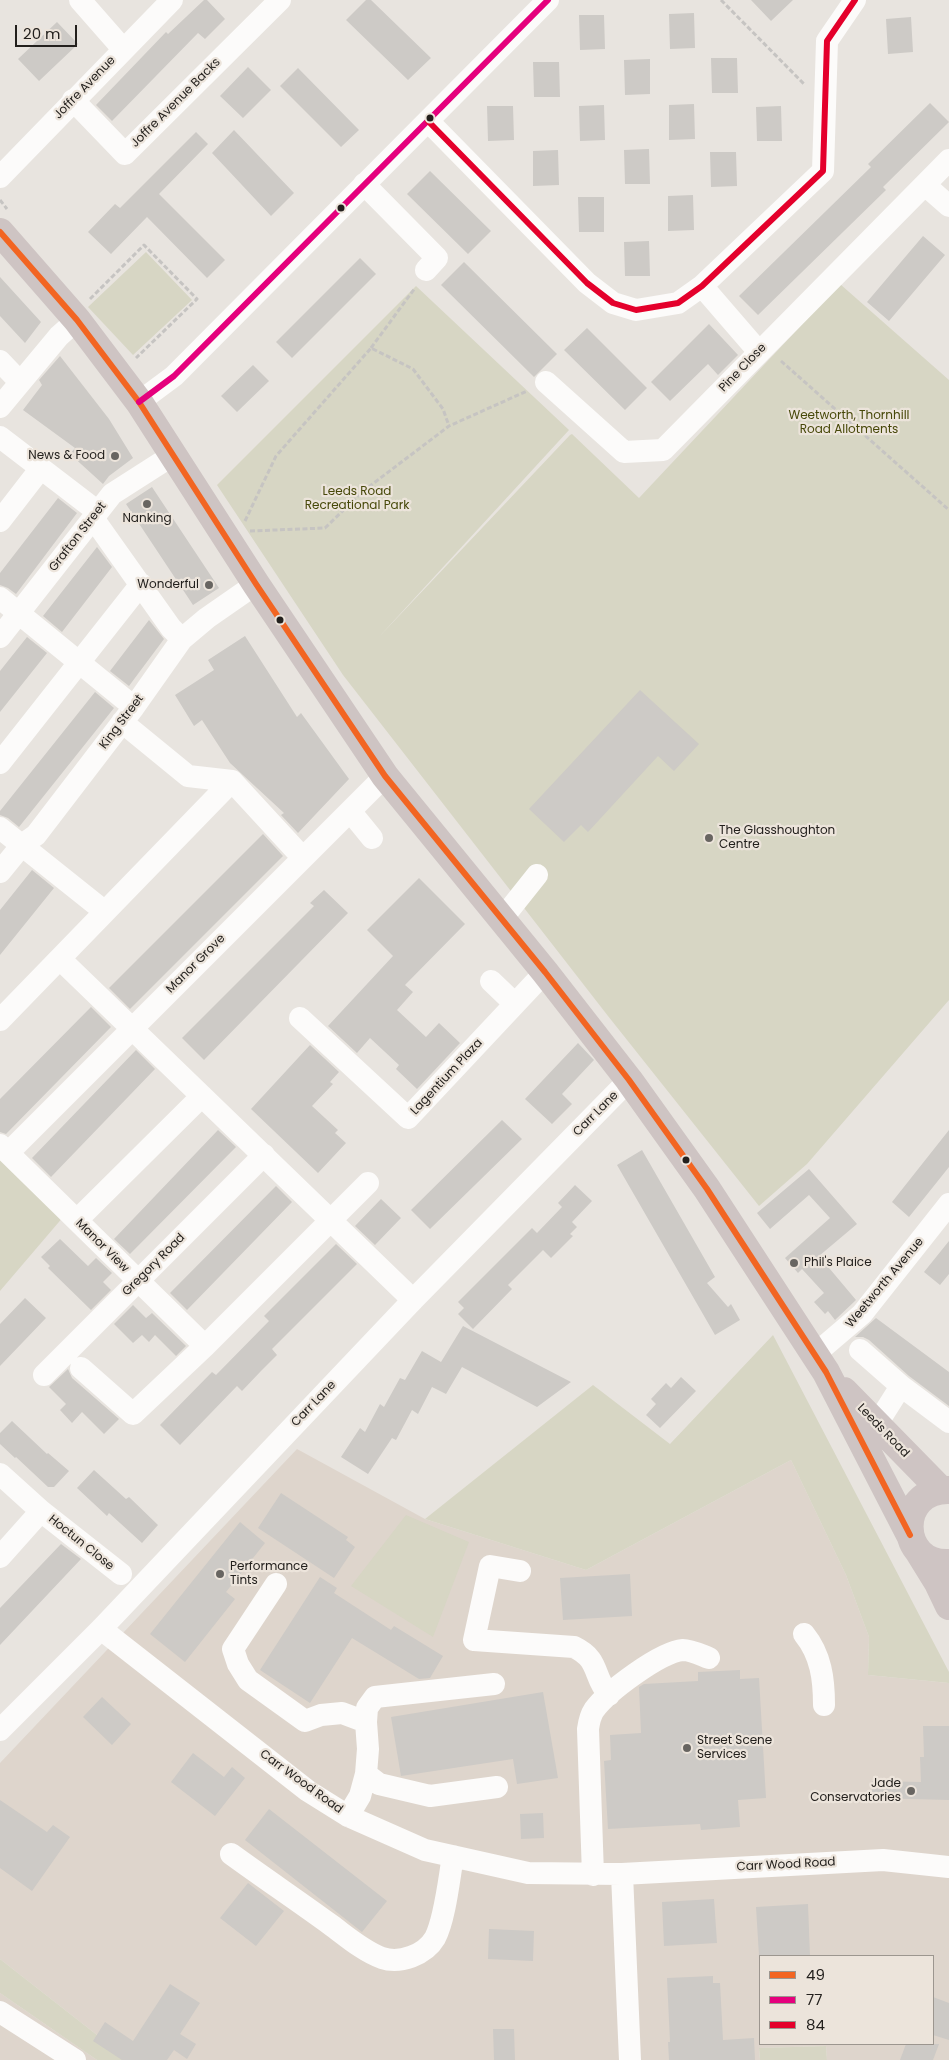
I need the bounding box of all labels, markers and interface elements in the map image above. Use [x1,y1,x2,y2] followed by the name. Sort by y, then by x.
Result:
[18,15,80,47] scale bar
[23,23,61,44] text: 20 m
[51,53,119,123] street label: Joffre Avenue
[128,55,224,151] street label: Joffre Avenue Backs
[425,113,435,123] unlabelled marker
[336,203,346,213] unlabelled marker
[716,341,770,395] street label: Pine Close
[788,409,910,437] park label: Weetworth, Thornhill Road Allotments
[28,449,105,463] place label: News & Food
[109,450,121,462] marker: News & Food
[305,485,409,513] park label: Leeds Road Recreational Park
[141,498,153,510] marker: Nanking
[46,499,110,575] street label: Grafton Street
[122,512,172,526] place label: Nanking
[137,578,199,592] place label: Wonderful
[203,579,215,591] marker: Wonderful
[275,615,285,625] unlabelled marker
[97,692,147,752] street label: King Street
[719,824,835,852] place label: The Glasshoughton Centre
[703,832,715,844] marker: The Glasshoughton Centre
[164,932,228,996] street label: Manor Grove
[408,1036,486,1118] street label: Lagentium Plaza
[570,1088,622,1140] street label: Carr Lane
[681,1155,691,1165] unlabelled marker
[72,1216,132,1276] street label: Manor View
[120,1231,188,1299] street label: Gregory Road
[843,1235,927,1331] street label: Weetworth Avenue
[804,1256,872,1270] place label: Phil's Plaice
[788,1257,800,1269] marker: Phil's Plaice
[289,1378,339,1430] street label: Carr Lane
[854,1401,912,1461] street label: Leeds Road
[45,1512,117,1574] street label: Hoctun Close
[230,1560,308,1588] place label: Performance Tints
[214,1568,226,1580] marker: Performance Tints
[697,1734,772,1762] place label: Street Scene Services
[681,1742,693,1754] marker: Street Scene Services
[257,1747,345,1817] street label: Carr Wood Road
[810,1777,901,1805] place label: Jade Conservatories
[905,1785,917,1797] marker: Jade Conservatories
[736,1855,836,1875] street label: Carr Wood Road
[759,1955,934,2045] legend
[806,1964,825,1985] text: 49
[806,1989,822,2010] text: 77
[806,2014,825,2035] text: 84

